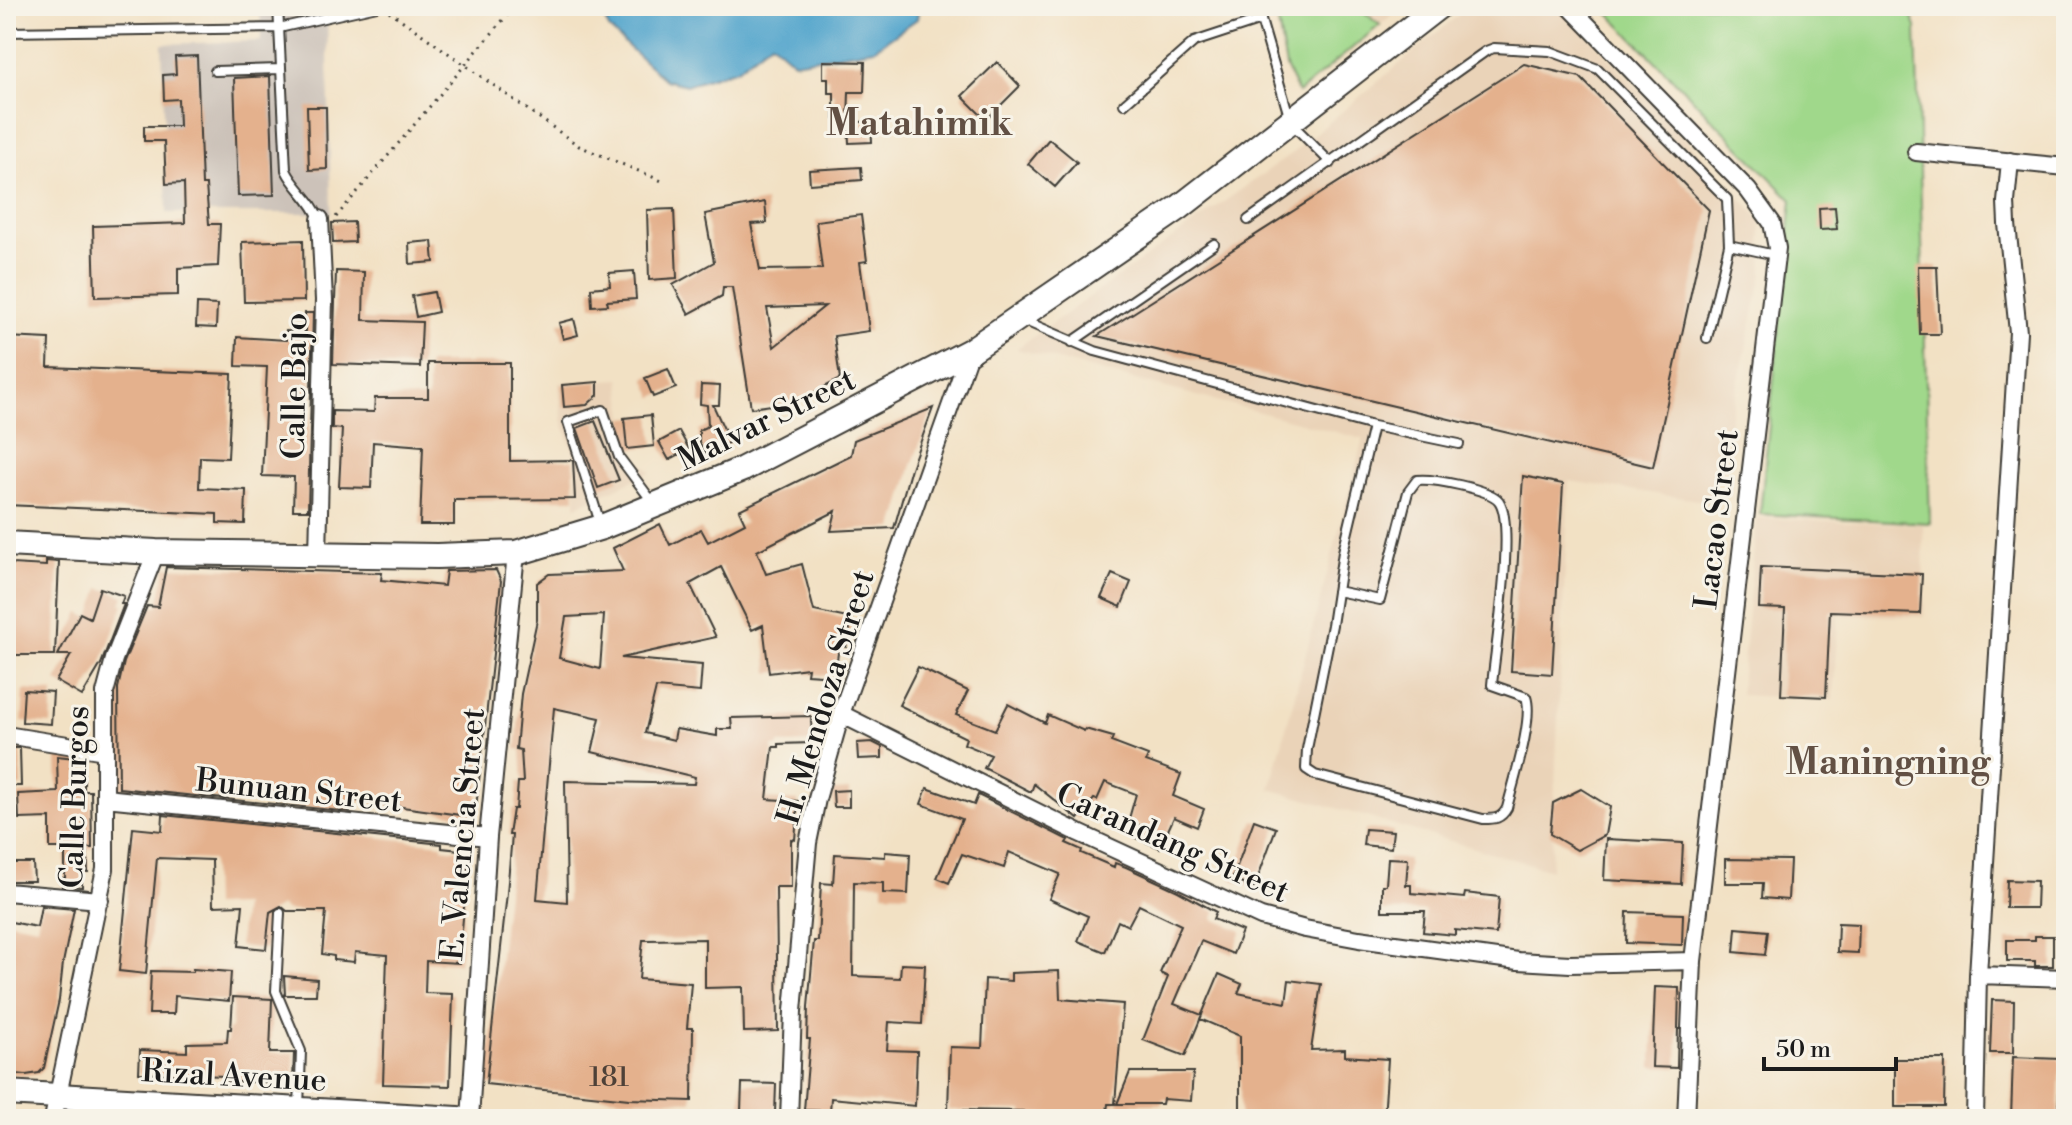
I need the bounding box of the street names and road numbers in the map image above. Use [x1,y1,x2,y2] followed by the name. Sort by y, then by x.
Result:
[274,312,316,460] street label: Calle Bajo
[671,360,862,480] street label: Malvar Street
[1686,427,1748,611] street label: Lacao Street
[768,565,884,829] street label: H. Mendoza Street
[52,705,98,889] street label: Calle Burgos
[432,706,494,962] street label: E. Valencia Street
[193,760,404,822] street label: Bunuan Street
[1050,774,1295,912] street label: Carandang Street
[140,1051,328,1101] street label: Rizal Avenue

